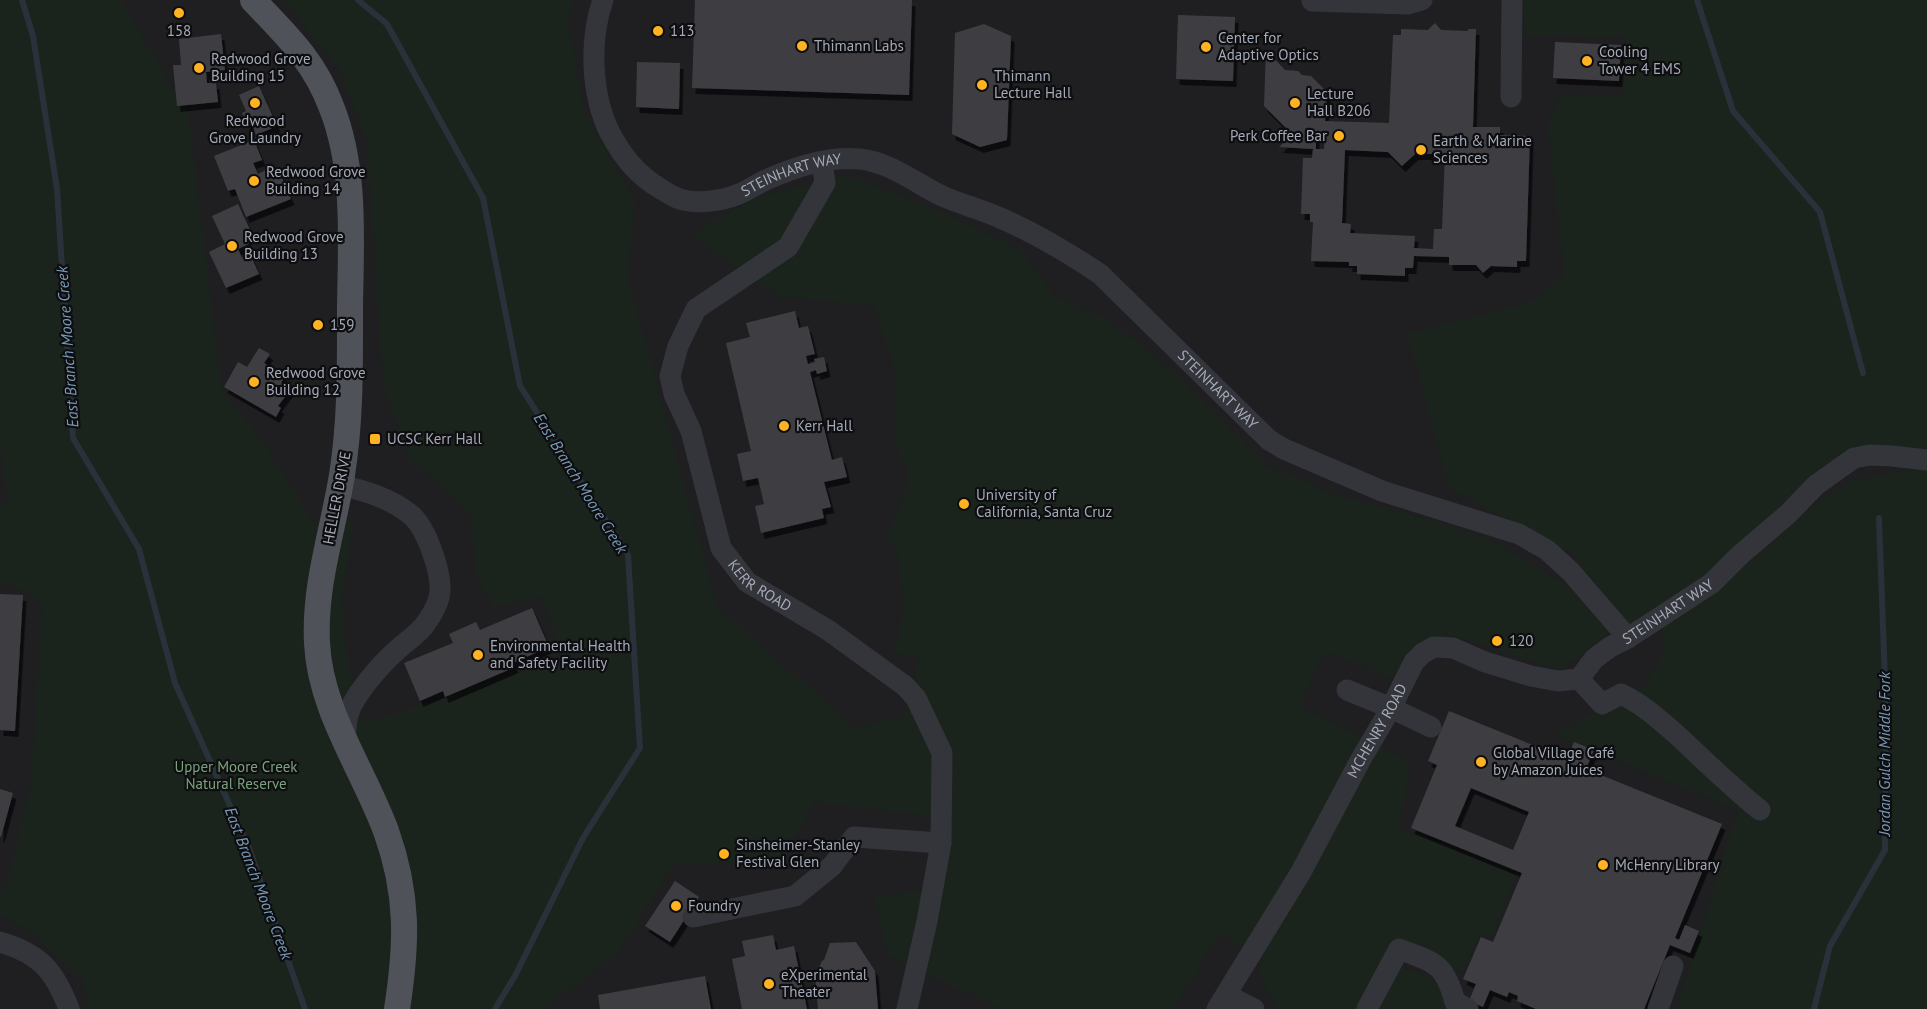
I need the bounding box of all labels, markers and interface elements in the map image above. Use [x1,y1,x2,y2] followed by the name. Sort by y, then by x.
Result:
[172,6,186,20] marker: 158
[167,21,191,40] place label: 158
[670,21,695,40] place label: 113
[651,24,665,38] marker: 113
[1218,28,1319,64] place label: Center for Adaptive Optics
[814,36,904,55] place label: Thimann Labs
[795,39,809,53] marker: Thimann Labs
[1199,40,1213,54] marker: Center for Adaptive Optics
[1599,42,1681,78] place label: Cooling Tower 4 EMS
[211,49,311,85] place label: Redwood Grove Building 15
[1580,54,1594,68] marker: Cooling Tower 4 EMS
[192,61,206,75] marker: Redwood Grove Building 15
[994,66,1072,102] place label: Thimann Lecture Hall
[975,78,989,92] marker: Thimann Lecture Hall
[1307,84,1371,120] place label: Lecture Hall B206
[248,96,262,110] marker: Redwood Grove Laundry
[1288,96,1302,110] marker: Lecture Hall B206
[209,111,301,147] place label: Redwood Grove Laundry
[1230,126,1327,145] place label: Perk Coffee Bar
[1332,129,1346,143] marker: Perk Coffee Bar
[1433,131,1532,167] place label: Earth & Marine Sciences
[1414,143,1428,157] marker: Earth & Marine Sciences
[738,149,843,201] street label: STEINHART WAY
[266,162,366,198] place label: Redwood Grove Building 14
[247,174,261,188] marker: Redwood Grove Building 14
[244,227,344,263] place label: Redwood Grove Building 13
[225,239,239,253] marker: Redwood Grove Building 13
[51,265,83,428] water label: East Branch Moore Creek
[330,315,355,334] place label: 159
[311,318,325,332] marker: 159
[1174,346,1263,433] street label: STEINHART WAY
[266,363,366,399] place label: Redwood Grove Building 12
[247,375,261,389] marker: Redwood Grove Building 12
[530,409,633,558] water label: East Branch Moore Creek
[796,416,853,435] place label: Kerr Hall
[777,419,791,433] marker: Kerr Hall
[387,429,482,448] place label: UCSC Kerr Hall
[368,432,382,446] marker: UCSC Kerr Hall
[318,450,355,546] street label: HELLER DRIVE
[976,485,1112,521] place label: University of California, Santa Cruz
[957,497,971,511] marker: University of California, Santa Cruz
[724,555,795,615] street label: KERR ROAD
[1619,574,1717,648] street label: STEINHART WAY
[1509,631,1534,650] place label: 120
[1490,634,1504,648] marker: 120
[490,636,631,672] place label: Environmental Health and Safety Facility
[471,648,485,662] marker: Environmental Health and Safety Facility
[1874,671,1894,837] water label: Jordan Gulch Middle Fork
[1343,680,1411,781] street label: MCHENRY ROAD
[1493,743,1615,779] place label: Global Village Café by Amazon Juices
[1474,755,1488,769] marker: Global Village Café by Amazon Juices
[174,757,298,793] park label: Upper Moore Creek Natural Reserve
[221,804,298,963] water label: East Branch Moore Creek
[736,835,860,871] place label: Sinsheimer-Stanley Festival Glen
[717,847,731,861] marker: Sinsheimer-Stanley Festival Glen
[1615,855,1720,874] place label: McHenry Library
[1596,858,1610,872] marker: McHenry Library
[688,896,740,915] place label: Foundry
[669,899,683,913] marker: Foundry
[781,965,868,1001] place label: eXperimental Theater
[762,977,776,991] marker: eXperimental Theater

